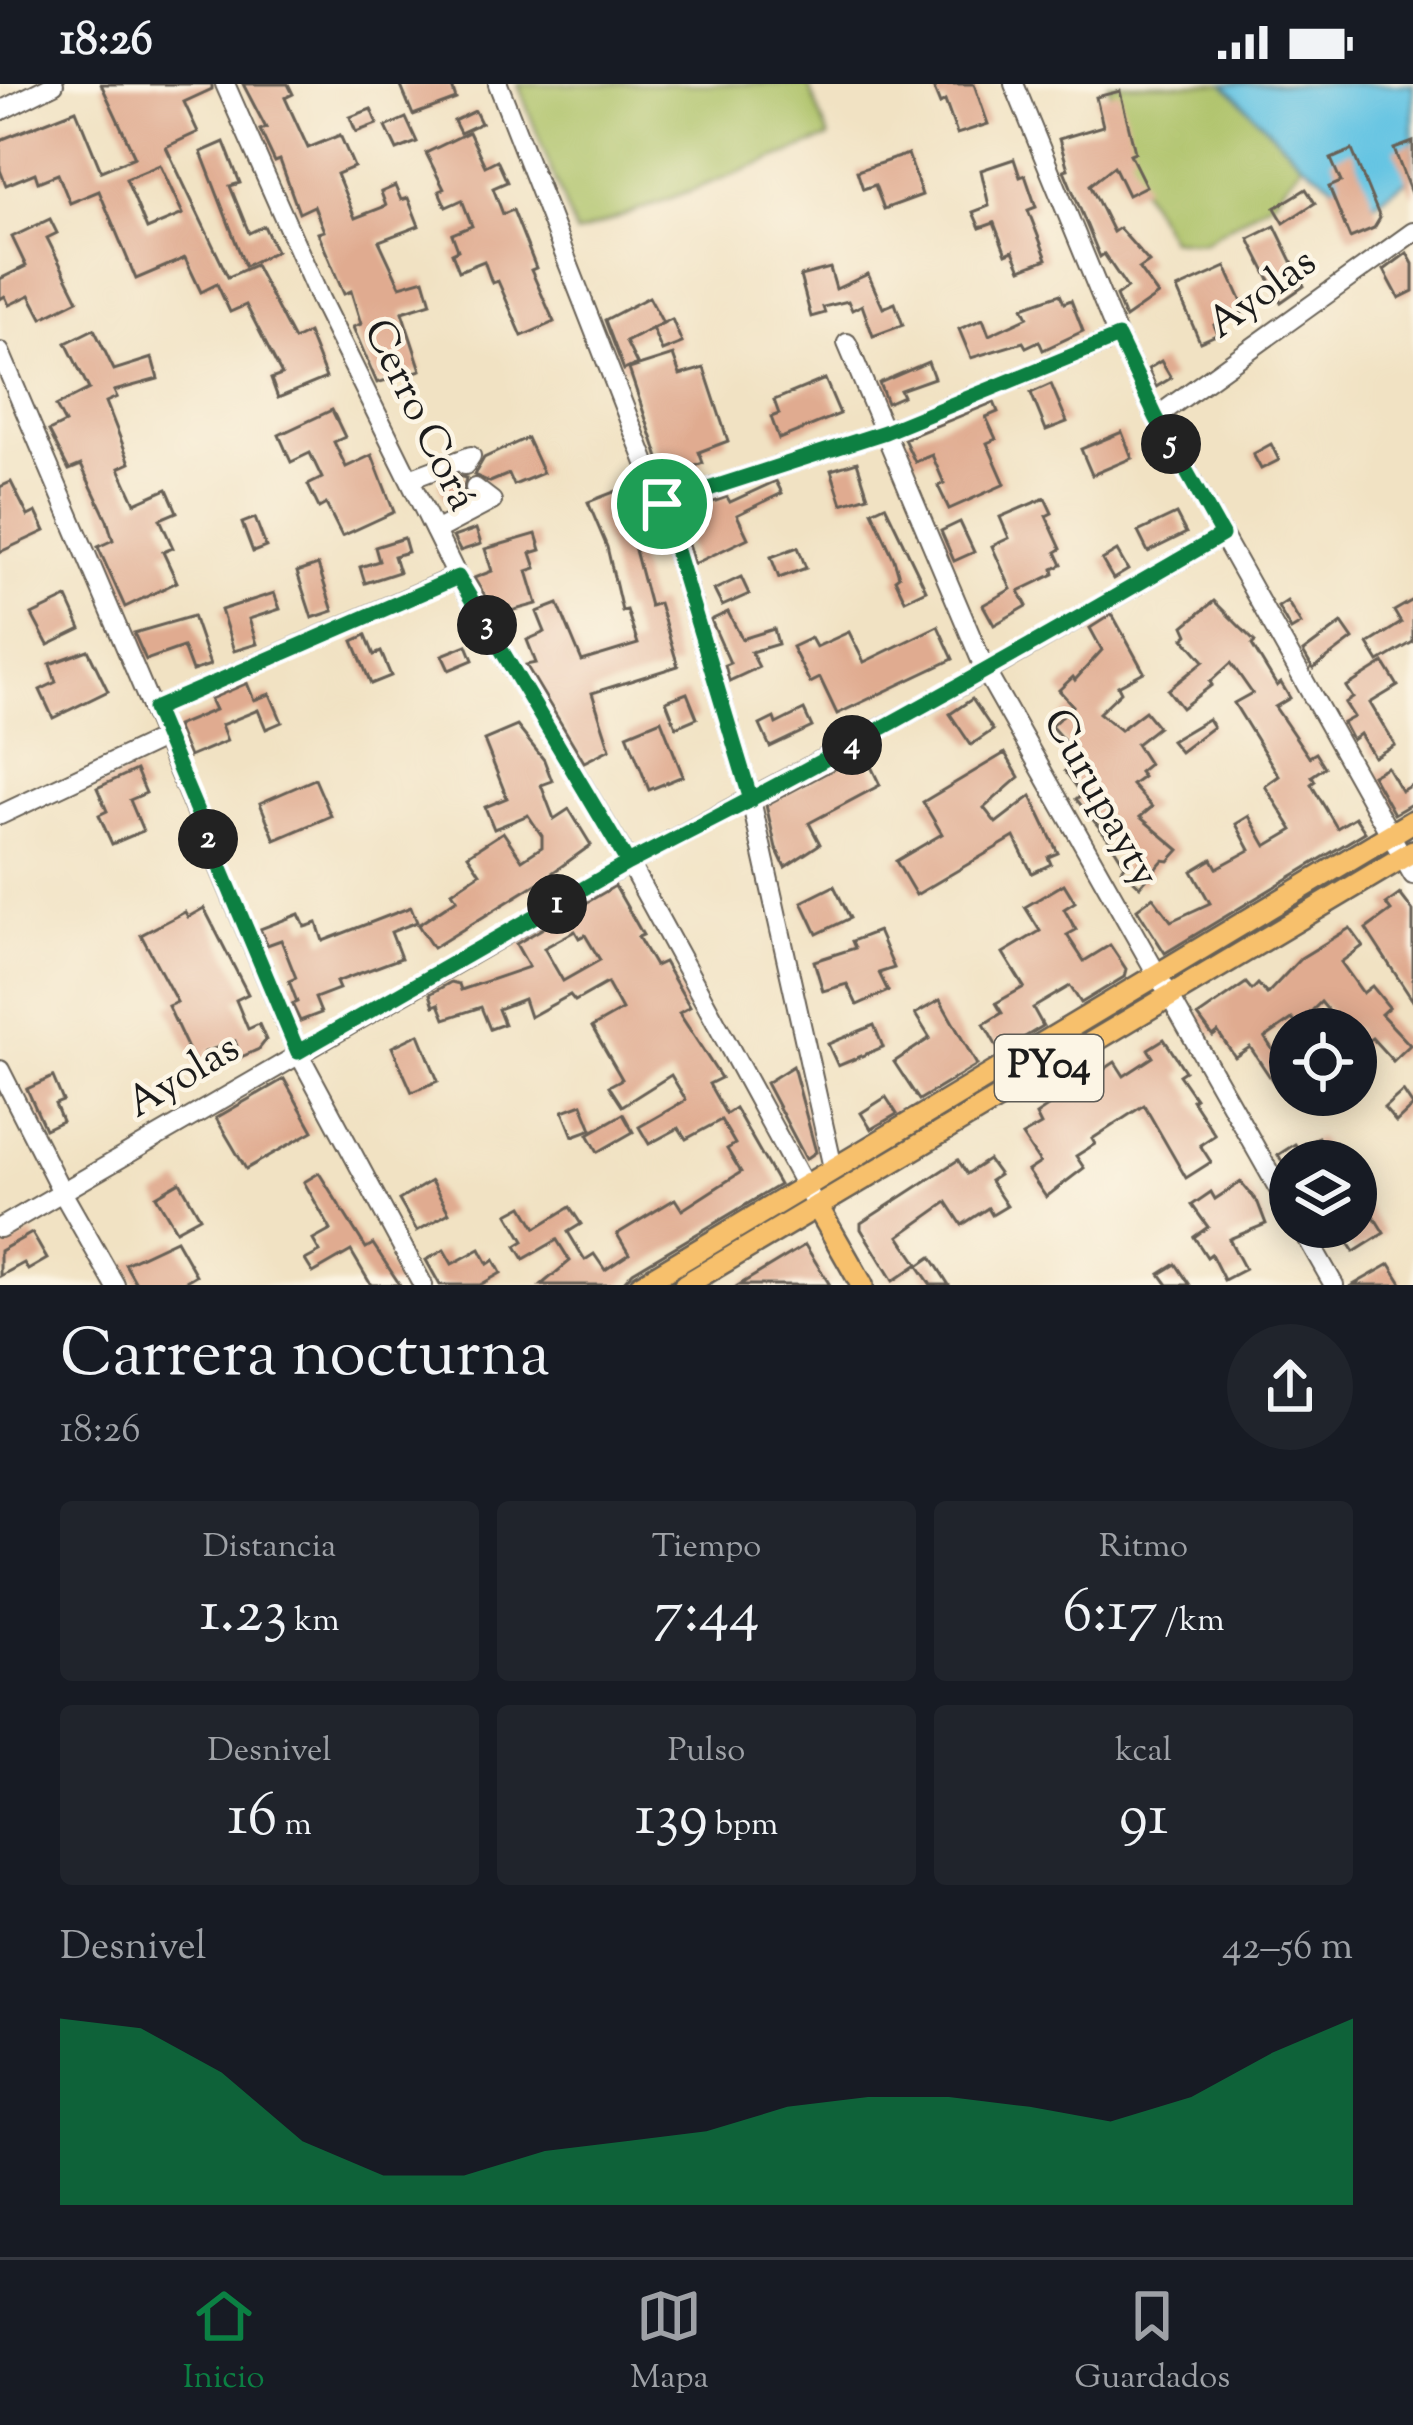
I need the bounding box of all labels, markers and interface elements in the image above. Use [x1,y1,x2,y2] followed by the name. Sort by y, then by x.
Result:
[60,10,153,75] text: 18:26
[1196,235,1330,355] street label: Ayolas
[346,310,490,522] street label: Cerro Corá
[1141,414,1201,474] pin: 5
[1165,420,1177,468] text: 5
[611,453,713,555] pin
[629,471,695,537] icon: arrive
[457,595,517,655] pin: 3
[480,601,494,649] text: 3
[1025,699,1173,899] street label: Curupayty
[822,715,882,775] pin: 4
[844,721,860,769] text: 4
[178,809,238,869] pin: 2
[200,815,216,863] text: 2
[527,874,587,934] pin: 1
[551,880,563,928] text: 1
[1269,1008,1377,1248] map controls
[1269,1008,1377,1116] button: locate
[116,1021,252,1135] street label: Ayolas
[995,1035,1103,1101] road number: PY04
[1269,1140,1377,1248] button: layers
[60,1311,550,1406] text: Carrera nocturna
[1227,1324,1353,1450] button: share
[60,1404,141,1460] text: 18:26
[203,1524,336,1572] text: Distancia
[652,1524,761,1572] text: Tiempo
[1099,1524,1188,1572] text: Ritmo
[199,1572,287,1659] text: 1.23
[653,1572,760,1659] text: 7:44
[1063,1572,1158,1659] text: 6:17
[287,1598,340,1646] text: km
[1158,1598,1224,1646] text: /km
[208,1728,331,1776] text: Desnivel
[668,1728,745,1776] text: Pulso
[1115,1728,1172,1776] text: kcal
[227,1776,277,1863] text: 16
[635,1776,708,1863] text: 139
[1119,1776,1168,1863] text: 91
[277,1802,312,1850] text: m
[708,1802,778,1850] text: bpm
[60,1921,206,1977] text: Desnivel
[1222,1921,1353,1977] text: 42–56 m
[183,2283,264,2403] tab: Inicio
[630,2283,709,2403] tab: Mapa
[1074,2283,1230,2403] tab: Guardados

